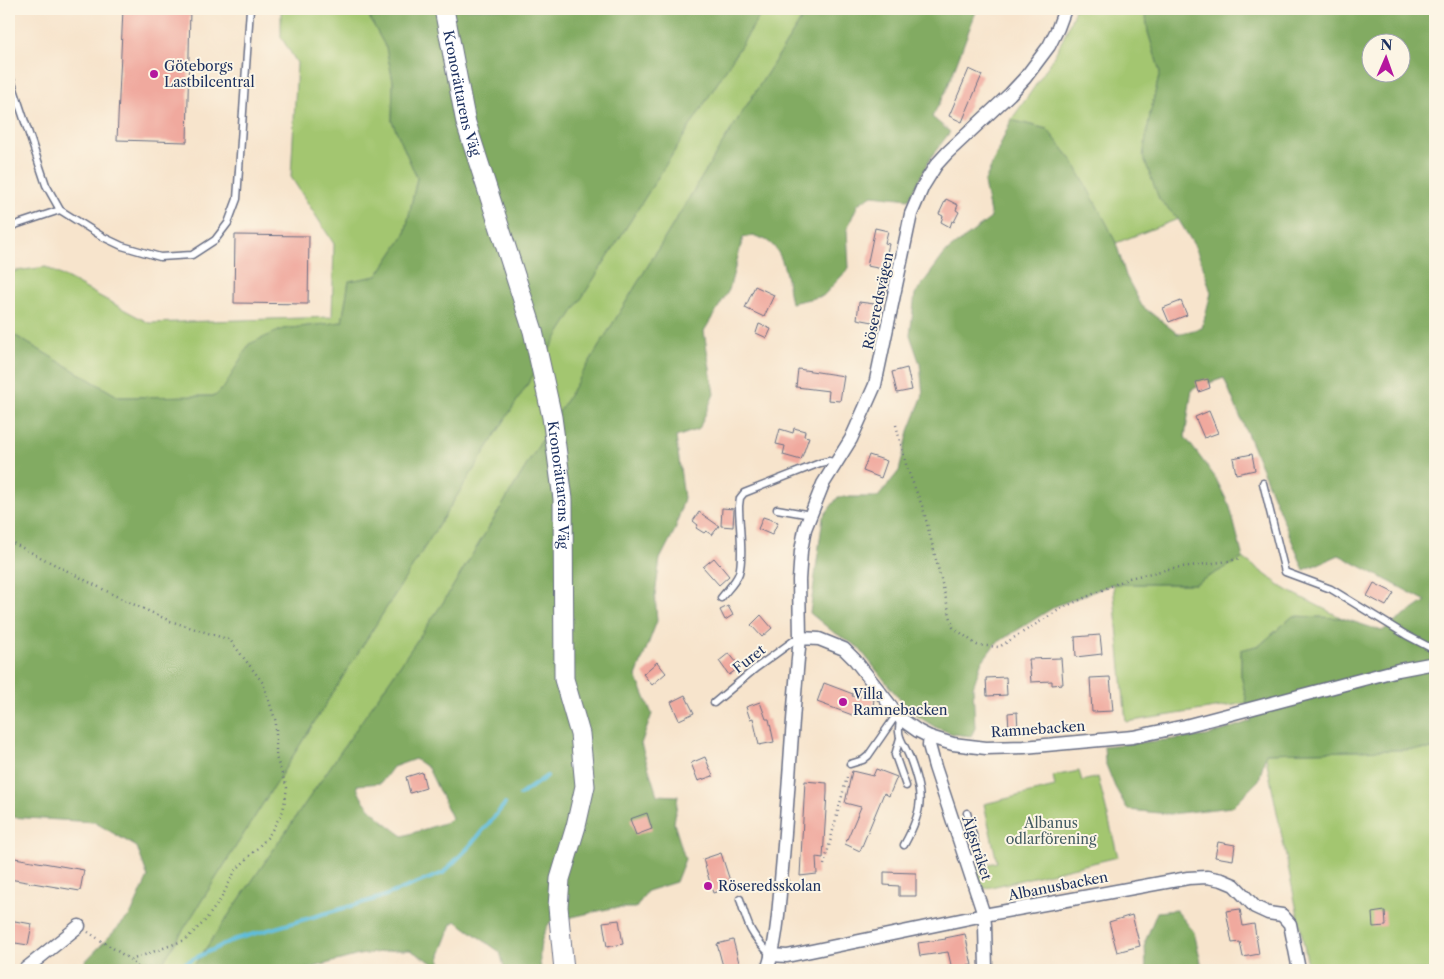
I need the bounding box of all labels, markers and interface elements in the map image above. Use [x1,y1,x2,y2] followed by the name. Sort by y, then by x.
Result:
[439,29,485,159] street label: Kronorättarens Väg
[1362,32,1412,82] north arrow
[1380,36,1393,54] text: N
[164,57,255,91] place label: Göteborgs Lastbilcentral
[148,68,160,80] marker: Göteborgs Lastbilcentral
[859,250,897,351] street label: Röseredsvägen
[544,420,572,550] street label: Kronorättarens Väg
[729,641,769,677] street label: Furet
[852,685,948,719] place label: Villa Ramnebacken
[837,696,849,708] marker: Villa Ramnebacken
[990,717,1086,741] street label: Ramnebacken
[958,813,996,882] street label: Älgstråket
[1006,814,1097,848] park label: Albanus odlarförening
[1006,867,1110,905] street label: Albanusbacken
[718,877,822,895] place label: Röseredsskolan
[702,880,714,892] marker: Röseredsskolan

